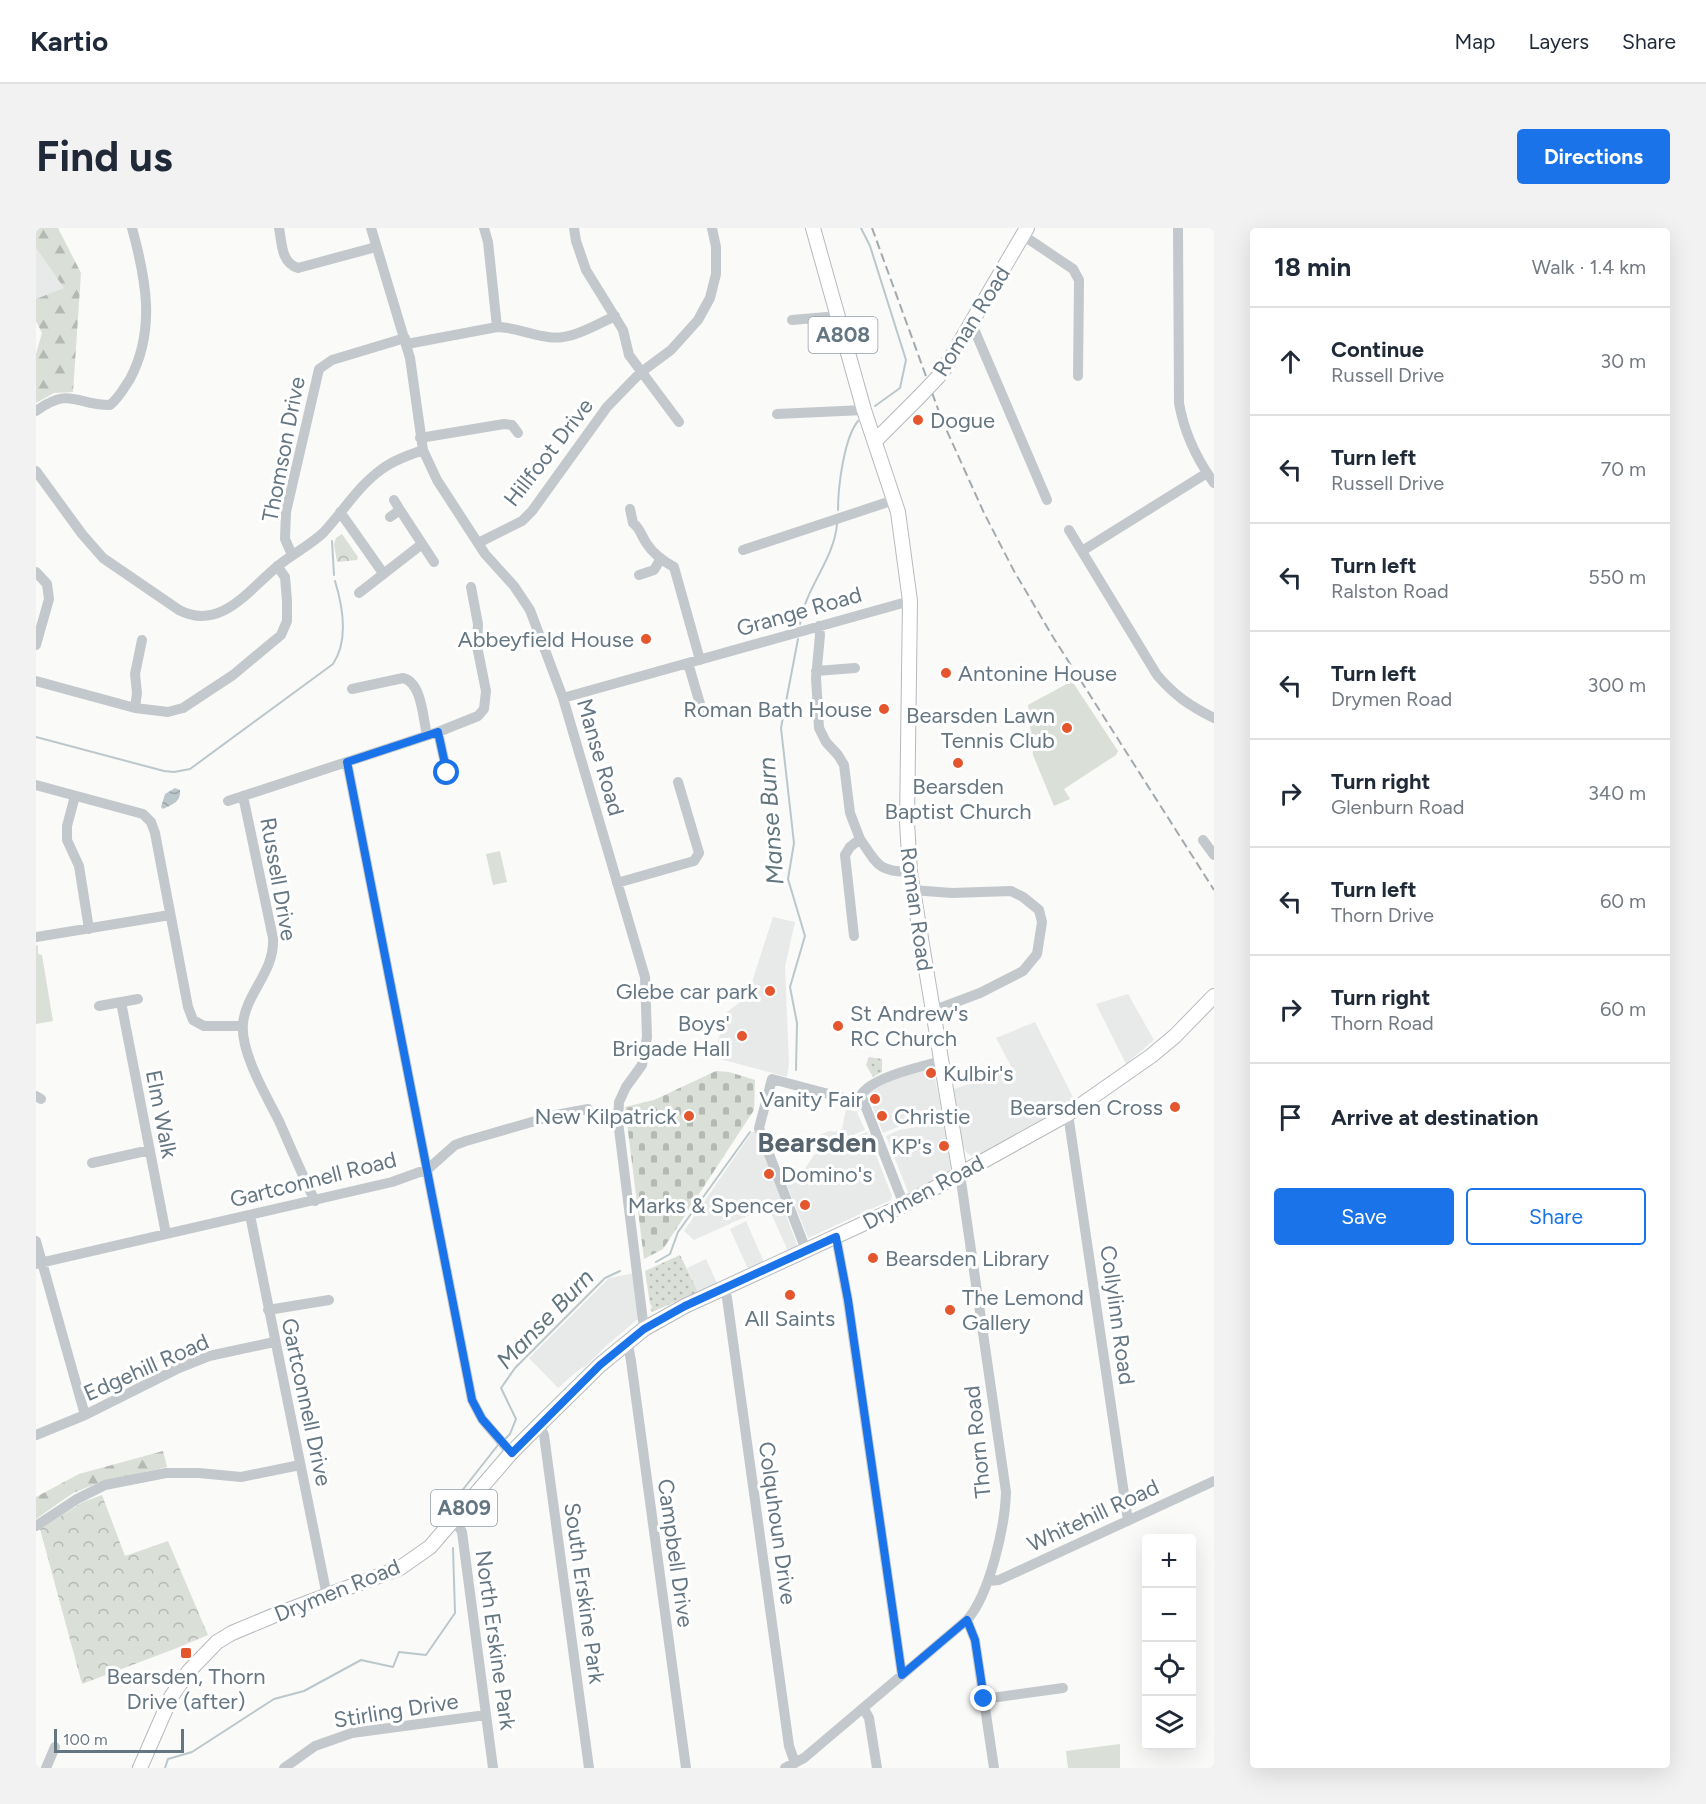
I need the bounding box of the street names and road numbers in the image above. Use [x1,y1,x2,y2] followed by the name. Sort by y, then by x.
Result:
[927,261,1016,381] street label: Roman Road
[808,317,878,353] road number: A808
[256,374,311,524] street label: Thomson Drive
[498,393,599,512] street label: Hillfoot Drive
[734,581,865,642] street label: Grange Road
[571,696,630,819] street label: Manse Road
[254,815,303,943] street label: Russell Drive
[894,845,939,973] street label: Roman Road
[140,1068,183,1161] street label: Elm Walk
[227,1146,399,1213] street label: Gartconnell Road
[858,1149,988,1236] street label: Drymen Road
[1094,1244,1141,1386] street label: Collylinn Road
[276,1316,337,1488] street label: Gartconnell Drive
[80,1328,213,1407] street label: Edgehill Road
[958,1384,997,1500] street label: Thorn Road
[753,1440,802,1606] street label: Colquhoun Drive
[1023,1473,1163,1558] street label: Whitehill Road
[652,1477,699,1629] street label: Campbell Drive
[431,1490,497,1526] road number: A809
[558,1501,611,1686] street label: South Erskine Park
[470,1548,522,1732] street label: North Erskine Park
[270,1553,404,1628] street label: Drymen Road
[332,1687,460,1734] street label: Stirling Drive

